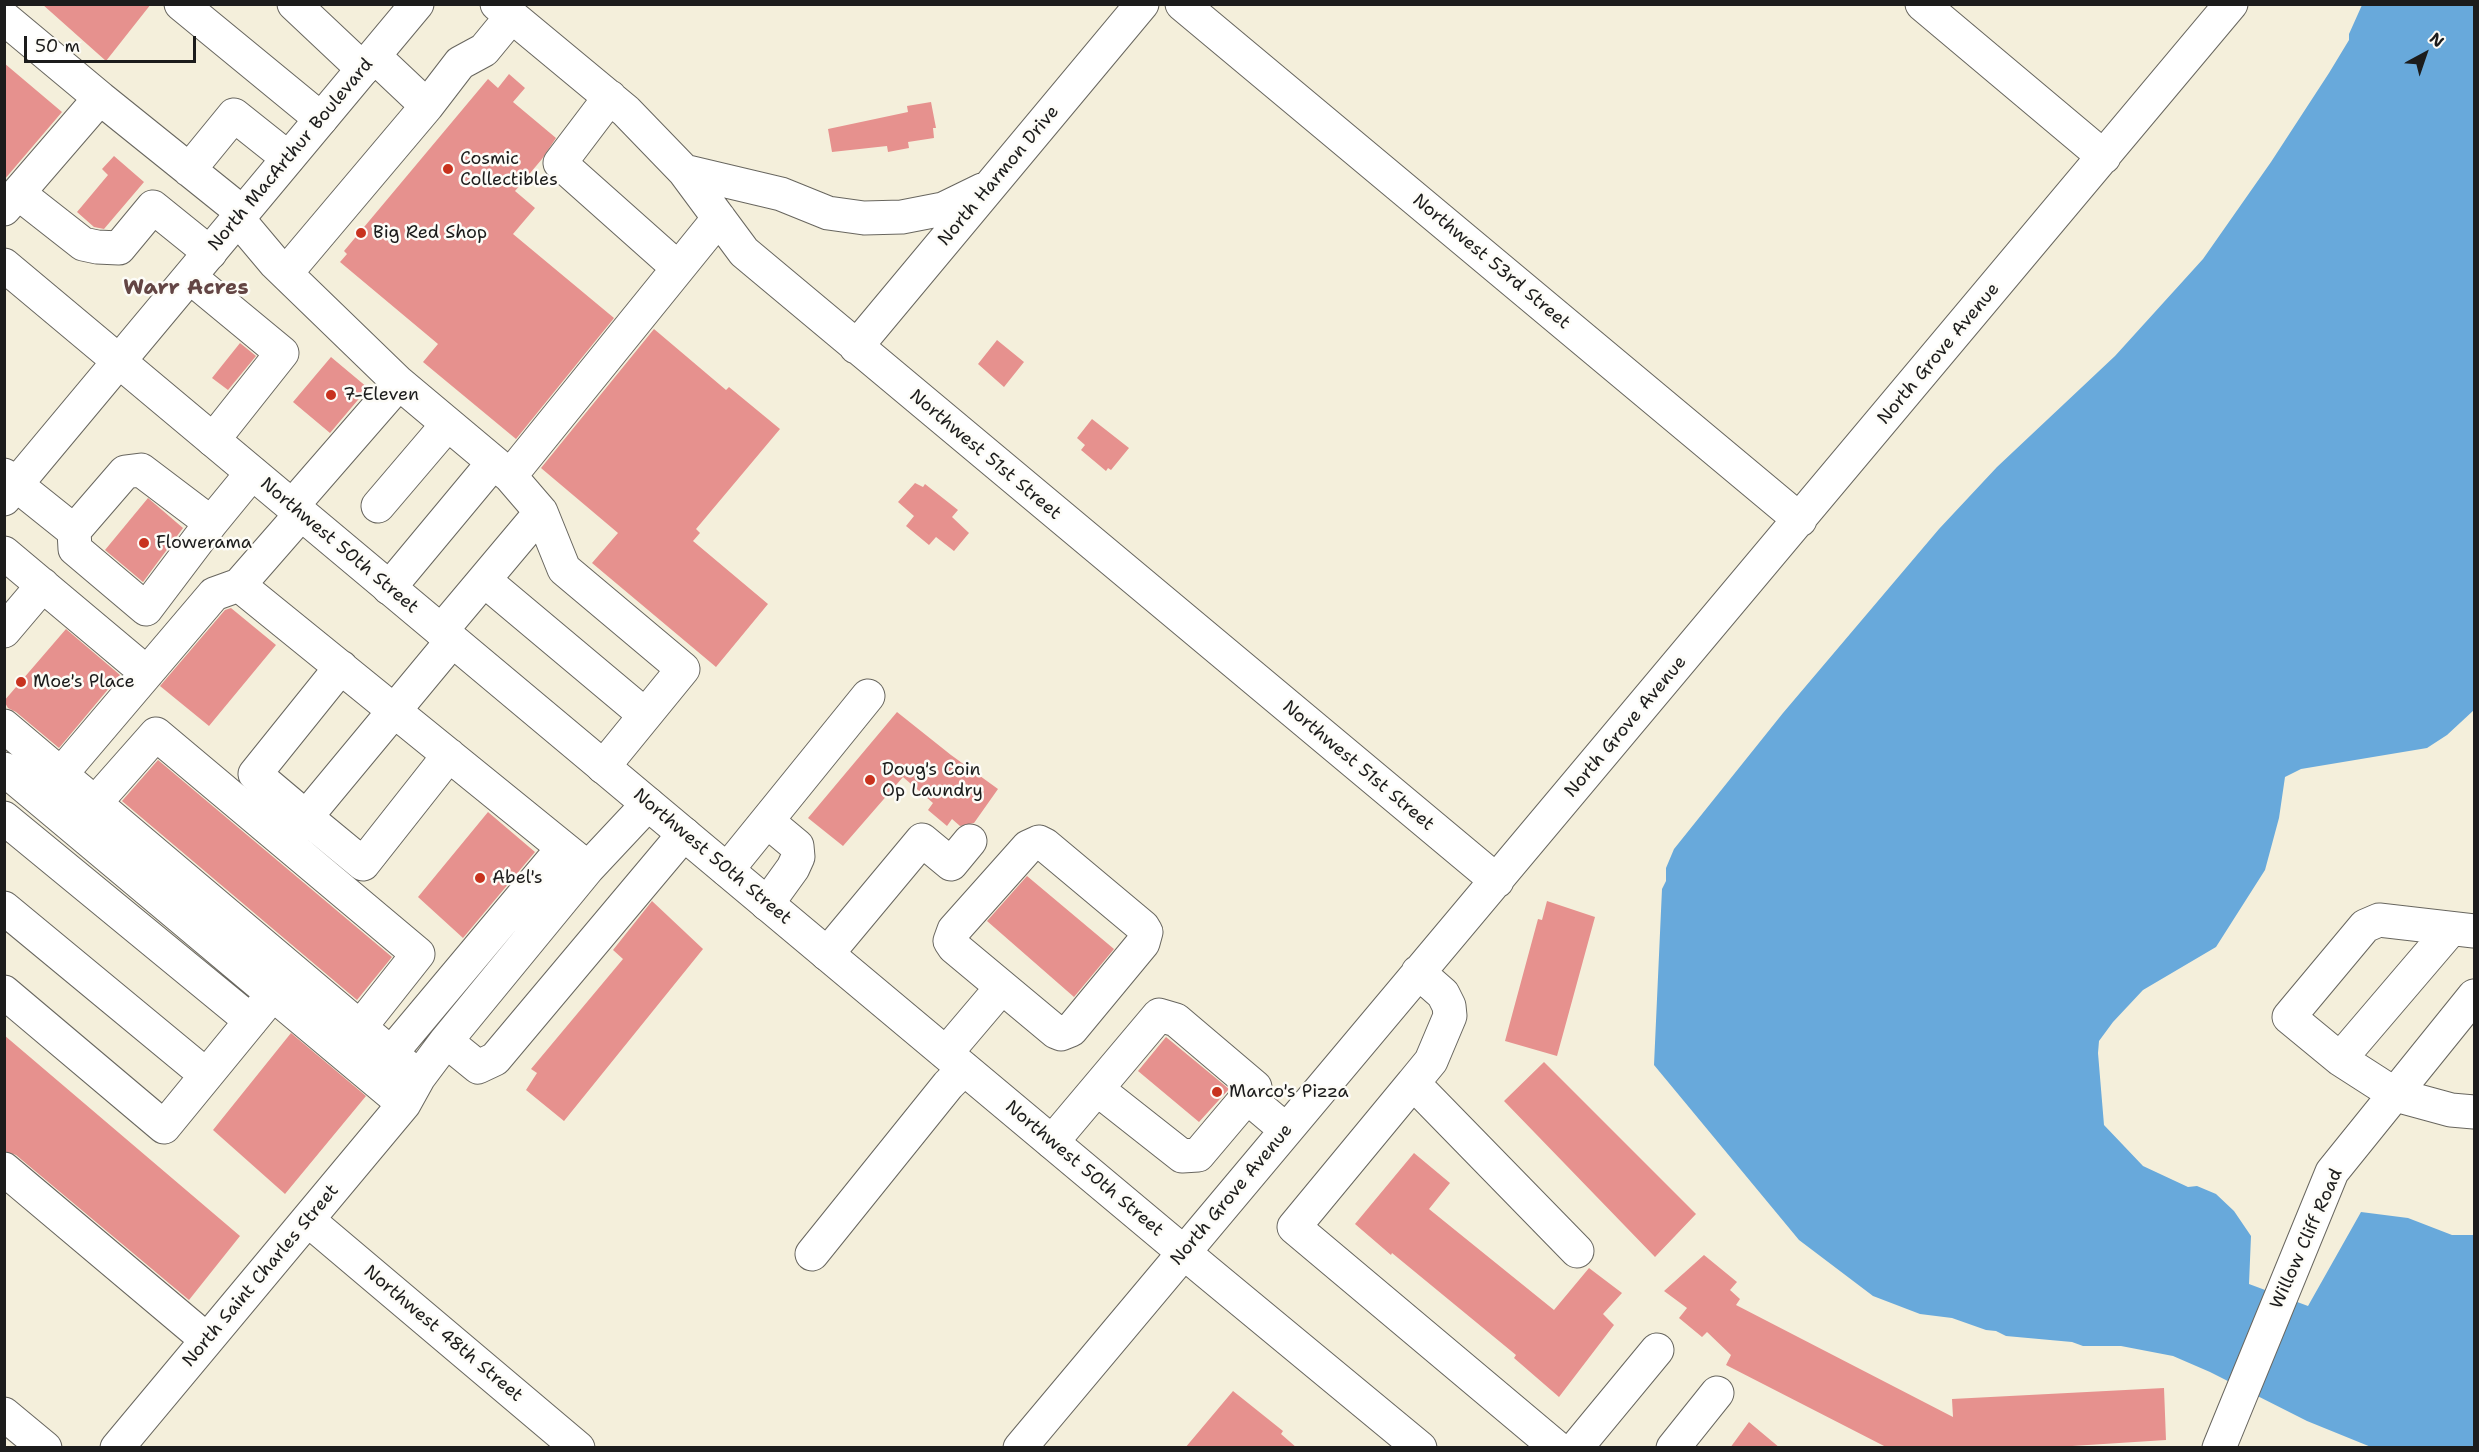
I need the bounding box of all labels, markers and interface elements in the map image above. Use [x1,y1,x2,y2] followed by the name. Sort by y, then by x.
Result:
[27,24,200,62] scale bar
[2395,24,2455,84] north arrow
[2425,28,2449,52] text: N
[35,34,80,58] text: 50 m
[204,54,378,256] street label: North MacArthur Boulevard
[934,101,1064,251] street label: North Harmon Drive
[460,148,558,190] place label: Cosmic Collectibles
[441,162,455,176] marker: Cosmic Collectibles
[1408,190,1574,334] street label: Northwest 53rd Street
[373,222,487,244] place label: Big Red Shop
[354,226,368,240] marker: Big Red Shop
[123,276,249,302] district label: Warr Acres
[1873,279,2005,429] street label: North Grove Avenue
[343,384,419,406] place label: 7-Eleven
[905,385,1065,525] street label: Northwest 51st Street
[324,388,338,402] marker: 7-Eleven
[256,473,422,619] street label: Northwest 50th Street
[156,532,252,554] place label: Flowerama
[137,536,151,550] marker: Flowerama
[1560,652,1692,802] street label: North Grove Avenue
[33,671,135,693] place label: Moe's Place
[14,675,28,689] marker: Moe's Place
[1278,696,1438,836] street label: Northwest 51st Street
[882,759,983,802] place label: Doug's Coin Op Laundry
[863,773,877,787] marker: Doug's Coin Op Laundry
[629,784,795,930] street label: Northwest 50th Street
[492,867,543,889] place label: Abel's
[473,871,487,885] marker: Abel's
[1229,1081,1349,1103] place label: Marco's Pizza
[1210,1085,1224,1099] marker: Marco's Pizza
[1001,1096,1167,1242] street label: Northwest 50th Street
[1166,1120,1298,1270] street label: North Grove Avenue
[2266,1166,2348,1312] street label: Willow Cliff Road
[178,1180,344,1372] street label: North Saint Charles Street
[359,1261,527,1407] street label: Northwest 48th Street

